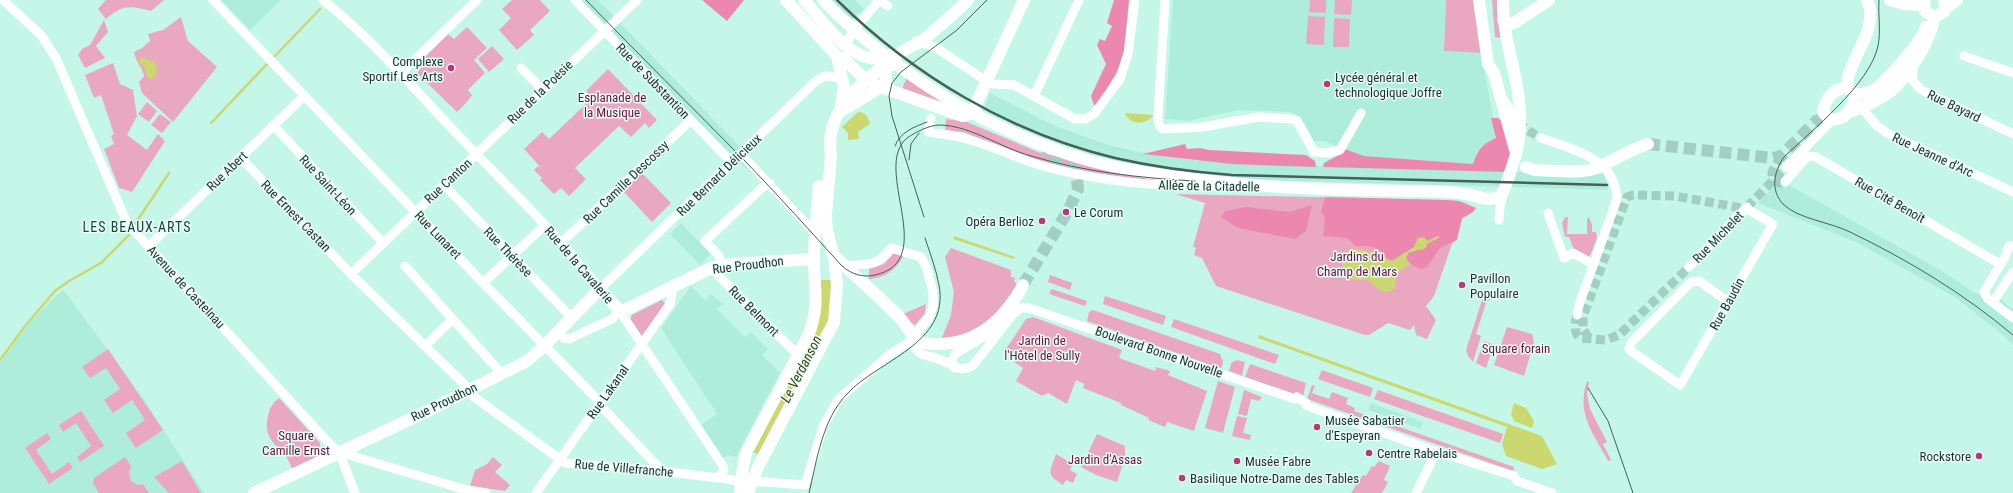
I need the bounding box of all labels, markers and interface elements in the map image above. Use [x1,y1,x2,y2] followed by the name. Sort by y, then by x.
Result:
[613,40,693,122] street label: Rue de Substantion
[362,54,443,84] place label: Complexe Sportif Les Arts
[504,57,576,127] street label: Rue de la Poésie
[446,63,456,73] marker: Complexe Sportif Les Arts
[1335,70,1442,100] place label: Lycée général et technologique Joffre
[1322,79,1332,89] marker: Lycée général et technologique Joffre
[1925,87,1983,125] street label: Rue Bayard
[578,90,646,120] park label: Esplanade de la Musique
[1890,130,1976,180] street label: Rue Jeanne d'Arc
[674,131,765,219] street label: Rue Bernard Délicieux
[580,137,672,227] street label: Rue Camille Descossy
[204,148,250,194] street label: Rue Abert
[296,152,360,218] street label: Rue Saint-Léon
[421,155,475,207] street label: Rue Canton
[1852,174,1928,226] street label: Rue Cité Benoît
[258,177,334,255] street label: Rue Ernest Castan
[1158,178,1260,194] street label: Allée de la Citadelle
[1074,205,1123,220] place label: Le Corum
[1061,207,1071,217] marker: Le Corum
[411,208,465,262] street label: Rue Lunaret
[1690,208,1747,266] street label: Rue Michelet
[966,214,1034,229] place label: Opéra Berlioz
[1037,216,1047,226] marker: Opéra Berlioz
[83,219,191,235] district label: LES BEAUX-ARTS
[541,223,617,307] street label: Rue de la Cavalerie
[481,224,535,280] street label: Rue Thérèse
[144,243,228,331] street label: Avenue de Castelnau
[1317,249,1397,279] park label: Jardins du Champ de Mars
[712,253,784,277] street label: Rue Proudhon
[1470,271,1518,301] place label: Pavillon Populaire
[1706,275,1748,333] street label: Rue Baudin
[1457,280,1467,290] marker: Pavillon Populaire
[726,283,782,339] street label: Rue Belmont
[1093,323,1225,381] street label: Boulevard Bonne Nouvelle
[777,333,825,405] water label: Le Verdanson
[1004,333,1080,363] park label: Jardin de l'Hôtel de Sully
[1482,341,1550,356] park label: Square forain
[584,362,632,422] street label: Rue Lakanal
[409,380,479,424] street label: Rue Proudhon
[1325,413,1405,443] place label: Musée Sabatier d'Espeyran
[1312,422,1322,432] marker: Musée Sabatier d'Espeyran
[262,428,330,458] park label: Square Camille Ernst
[1377,446,1457,461] place label: Centre Rabelais
[1364,448,1374,458] marker: Centre Rabelais
[1920,449,1971,464] place label: Rockstore
[1974,451,1984,461] marker: Rockstore
[1068,452,1142,467] park label: Jardin d'Assas
[1245,454,1311,469] place label: Musée Fabre
[574,456,674,480] street label: Rue de Villefranche
[1232,456,1242,466] marker: Musée Fabre
[1190,471,1359,486] place label: Basilique Notre-Dame des Tables
[1177,473,1187,483] marker: Basilique Notre-Dame des Tables

